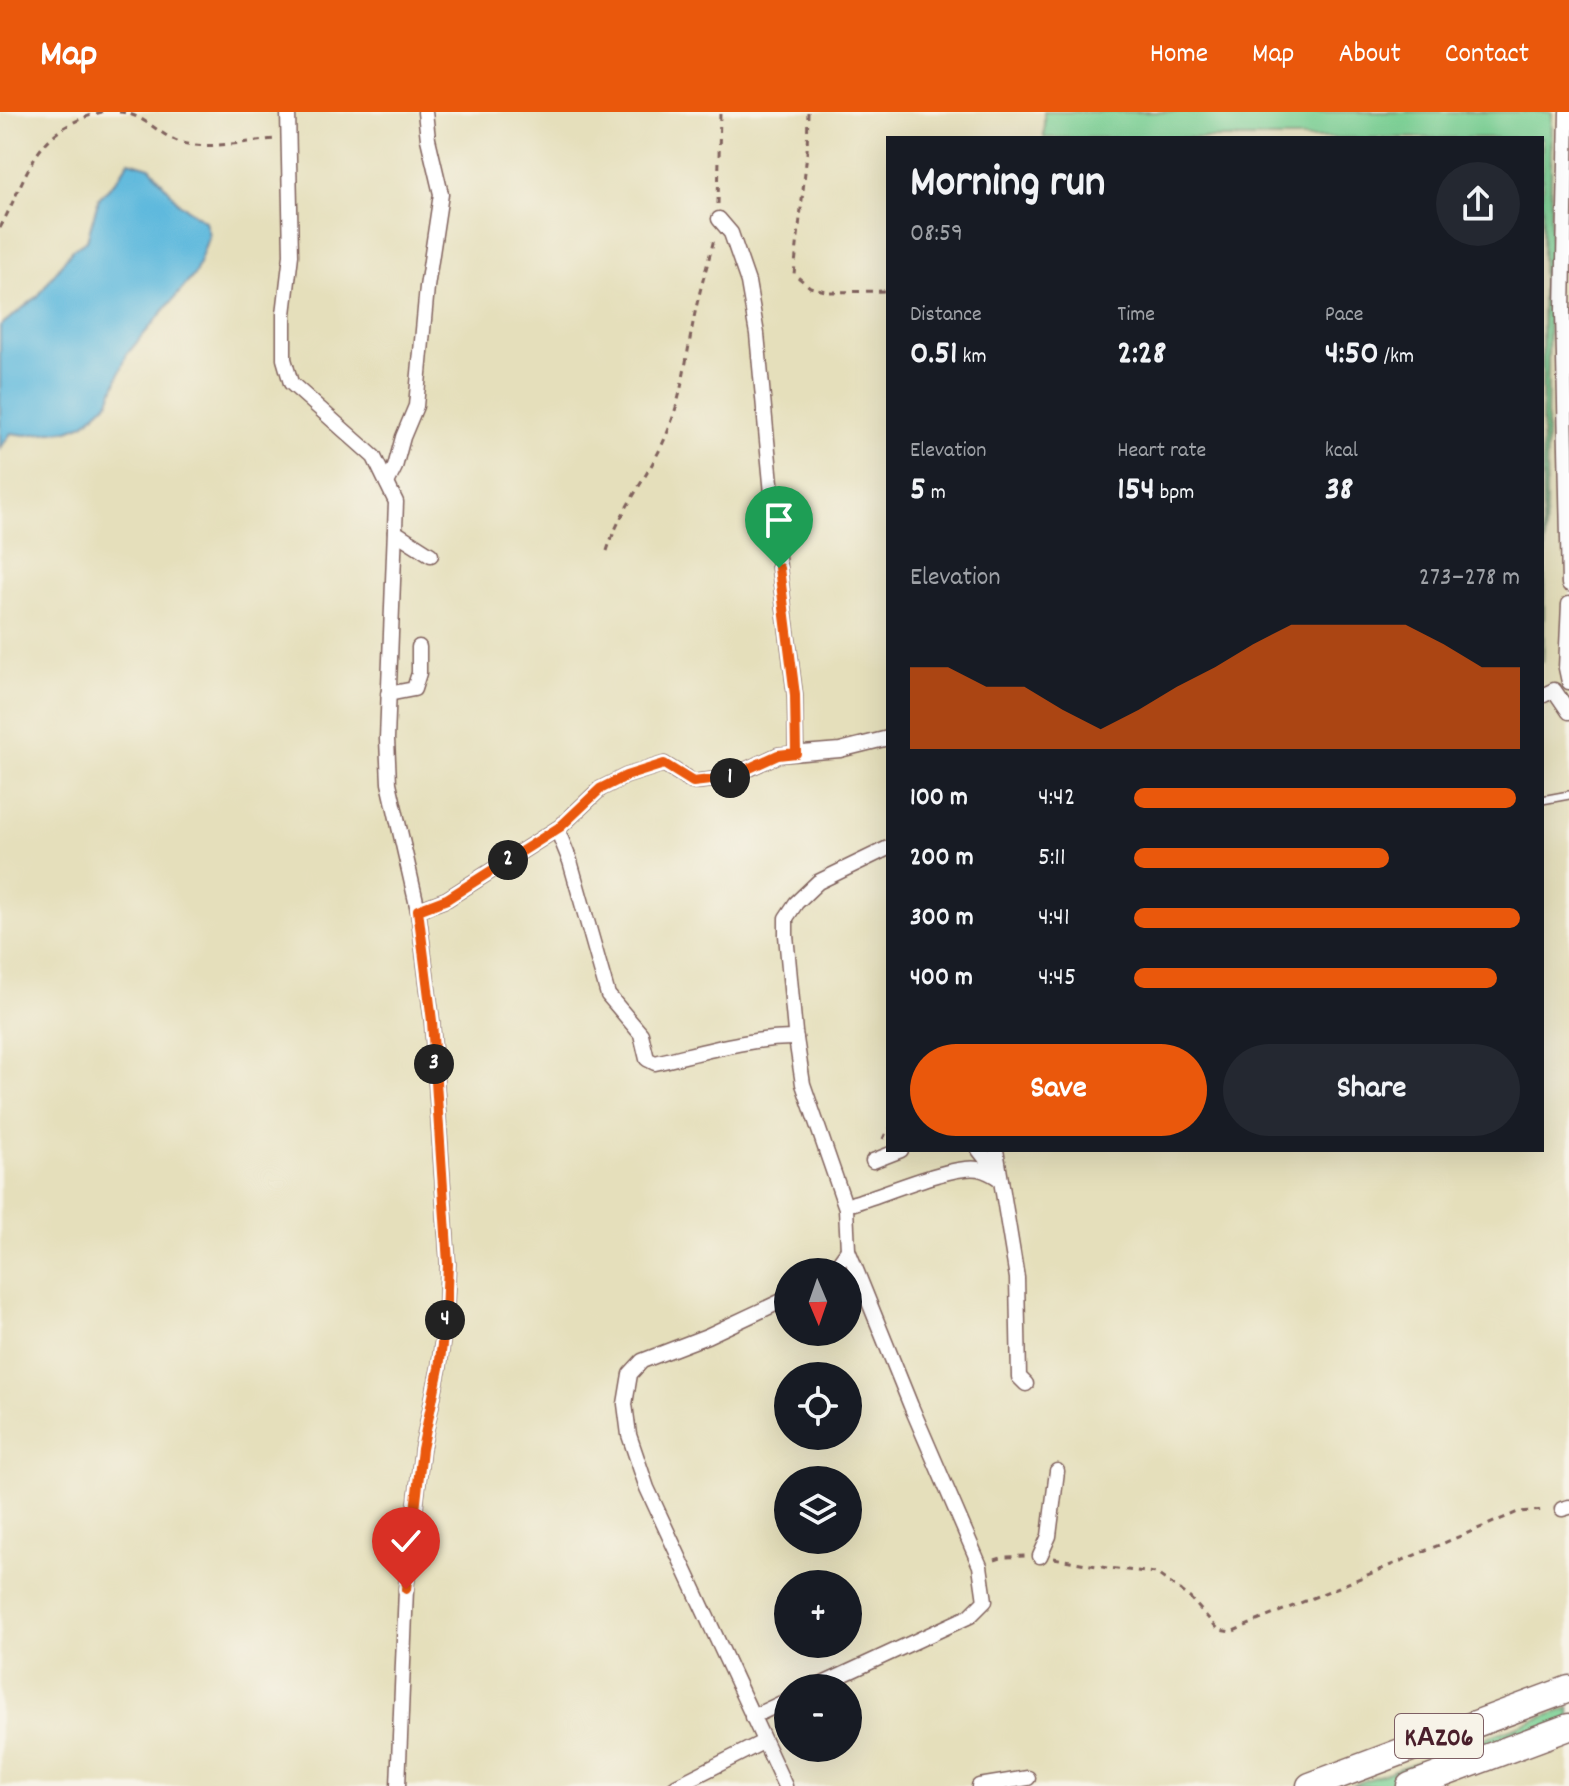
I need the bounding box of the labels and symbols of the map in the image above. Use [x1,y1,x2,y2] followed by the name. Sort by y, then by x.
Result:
[745,486,813,568] pin
[710,758,750,798] pin: 1
[488,840,528,880] pin: 2
[414,1044,454,1084] pin: 3
[774,1258,862,1346] north arrow
[425,1300,465,1340] pin: 4
[372,1507,440,1589] pin
[1395,1714,1483,1758] road number: KАZ06

